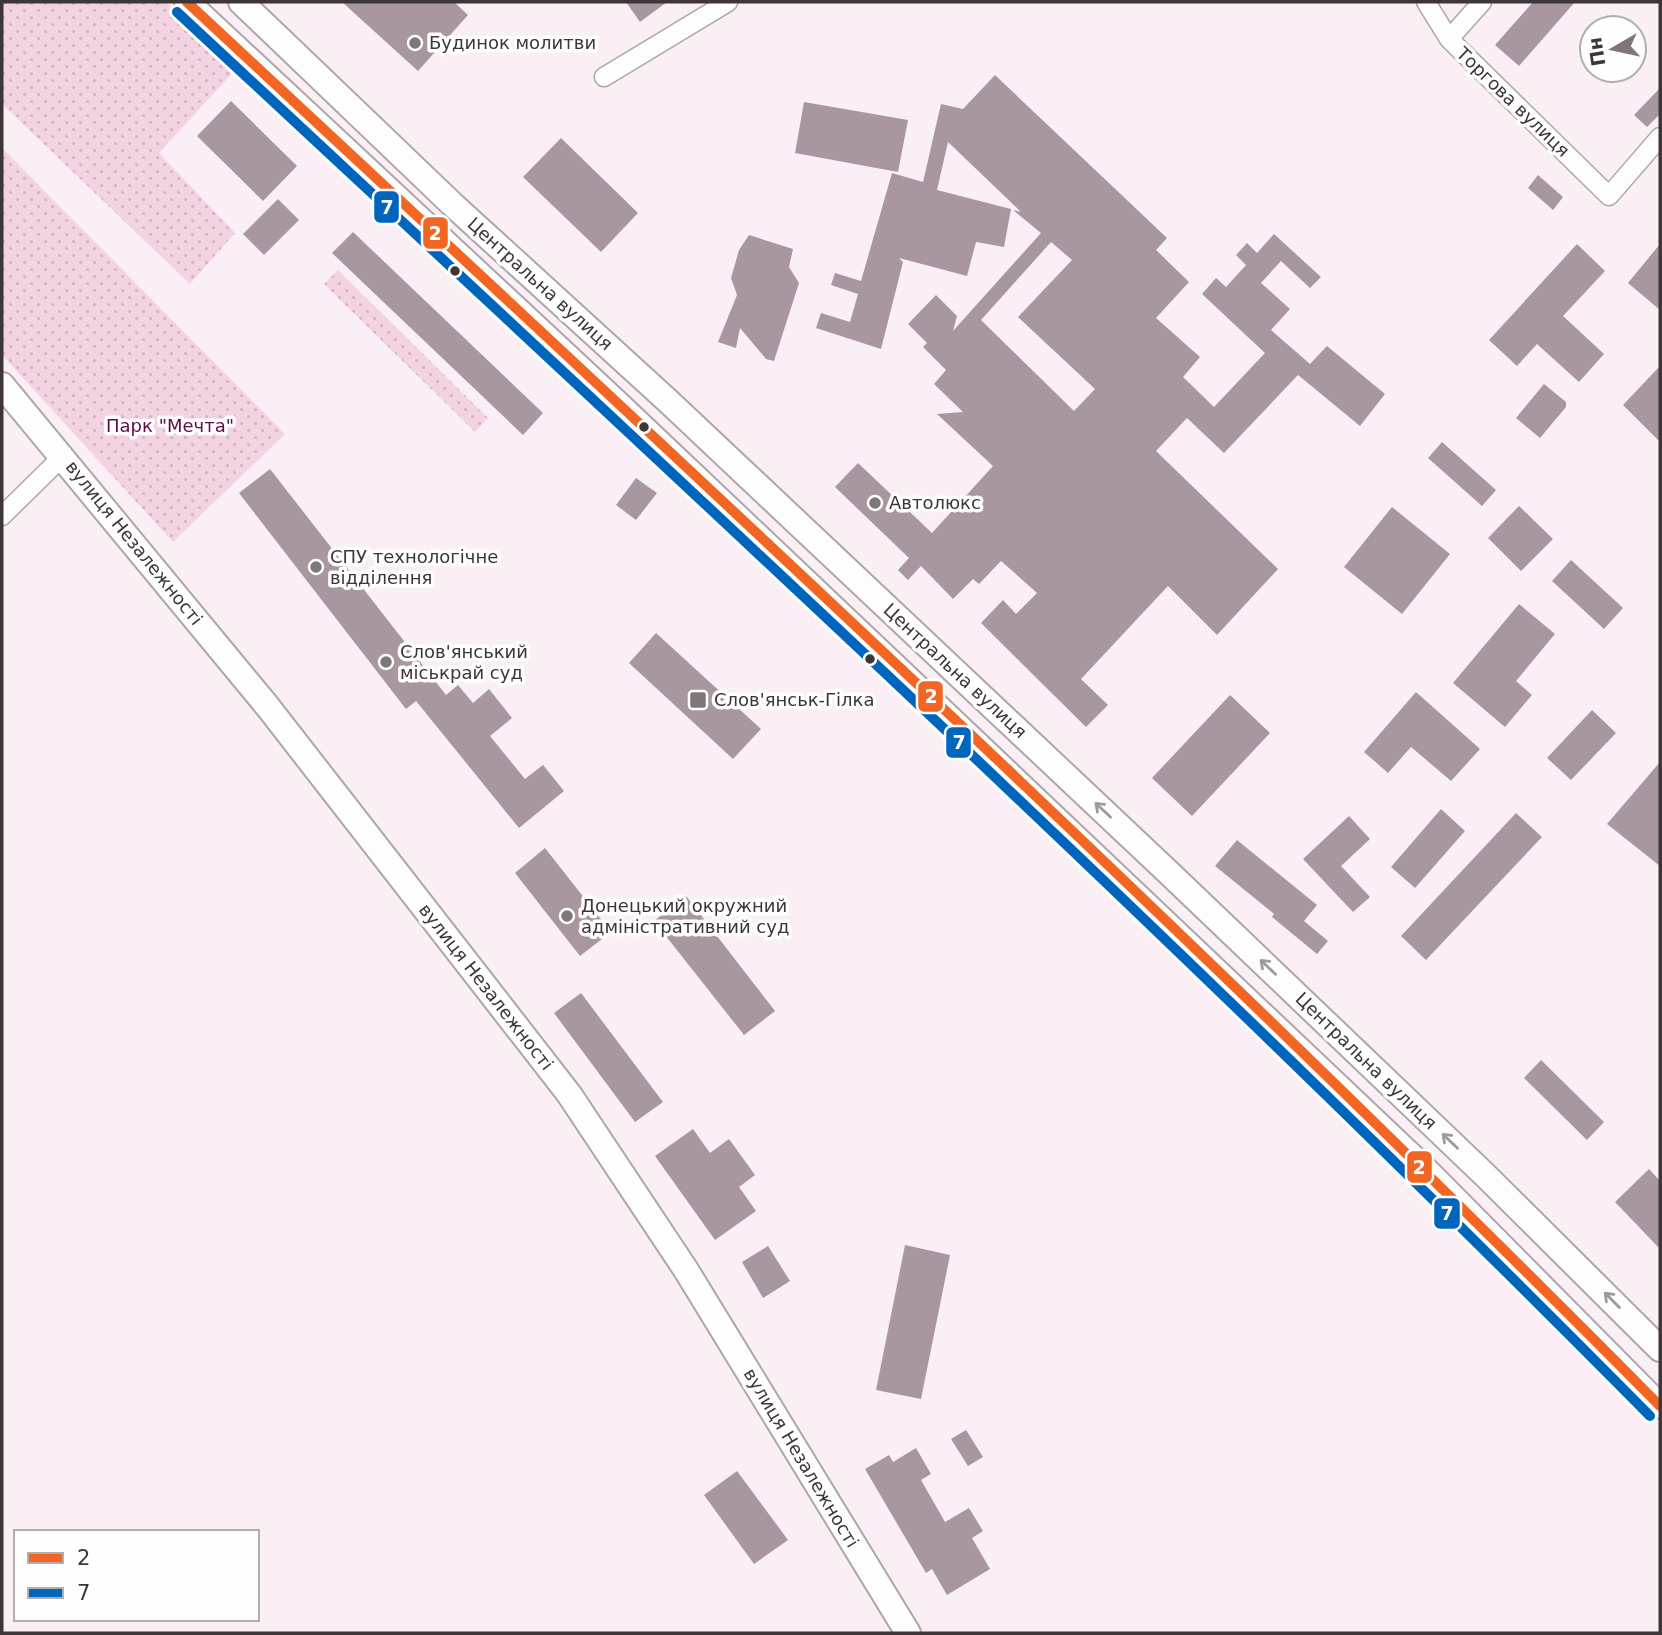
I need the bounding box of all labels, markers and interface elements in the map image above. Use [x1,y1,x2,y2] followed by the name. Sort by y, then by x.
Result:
[1578,14,1648,84] north arrow
[429,32,596,53] place label: Будинок молитви
[407,35,423,51] marker: Будинок молитви
[1583,36,1609,68] text: Пн
[1452,42,1574,161] street label: Торгова вулиця
[373,190,400,224] line badge: 7
[380,196,394,218] text: 7
[463,213,617,354] street label: Центральна вулиця
[422,216,449,250] line badge: 2
[428,222,442,244] text: 2
[448,264,462,278] unlabelled marker
[106,415,234,436] park label: Парк "Мечта"
[637,420,651,434] unlabelled marker
[62,456,207,629] street label: вулиця Незалежності
[889,492,981,513] place label: Автолюкс
[867,495,883,511] marker: Автолюкс
[330,546,498,588] place label: СПУ технологічне відділення
[308,559,324,575] marker: СПУ технологічне відділення
[879,599,1031,742] street label: Центральна вулиця
[400,641,528,683] place label: Слов'янський міськрай суд
[863,652,877,666] unlabelled marker
[378,654,394,670] marker: Слов'янський міськрай суд
[917,680,944,713] line badge: 2
[924,685,938,707] text: 2
[714,689,875,710] place label: Слов'янськ-Гілка
[688,690,708,710] marker: Слов'янськ-Гілка
[945,726,972,759] line badge: 7
[952,731,966,753] text: 7
[1094,802,1111,819] one-way arrow
[581,895,789,937] place label: Донецький окружний адміністративний суд
[415,899,558,1074] street label: вулиця Незалежності
[559,908,575,924] marker: Донецький окружний адміністративний суд
[1259,959,1277,976] one-way arrow
[1291,988,1441,1133] street label: Центральна вулиця
[1442,1132,1459,1149] one-way arrow
[1406,1150,1433,1184] line badge: 2
[1412,1156,1426,1178] text: 2
[1433,1197,1461,1230] line badge: 7
[1440,1202,1454,1224] text: 7
[1604,1292,1621,1309] one-way arrow
[740,1364,863,1551] street label: вулиця Незалежності
[14,1530,259,1621] legend
[77,1546,90,1570] text: 2
[77,1581,90,1605] text: 7

